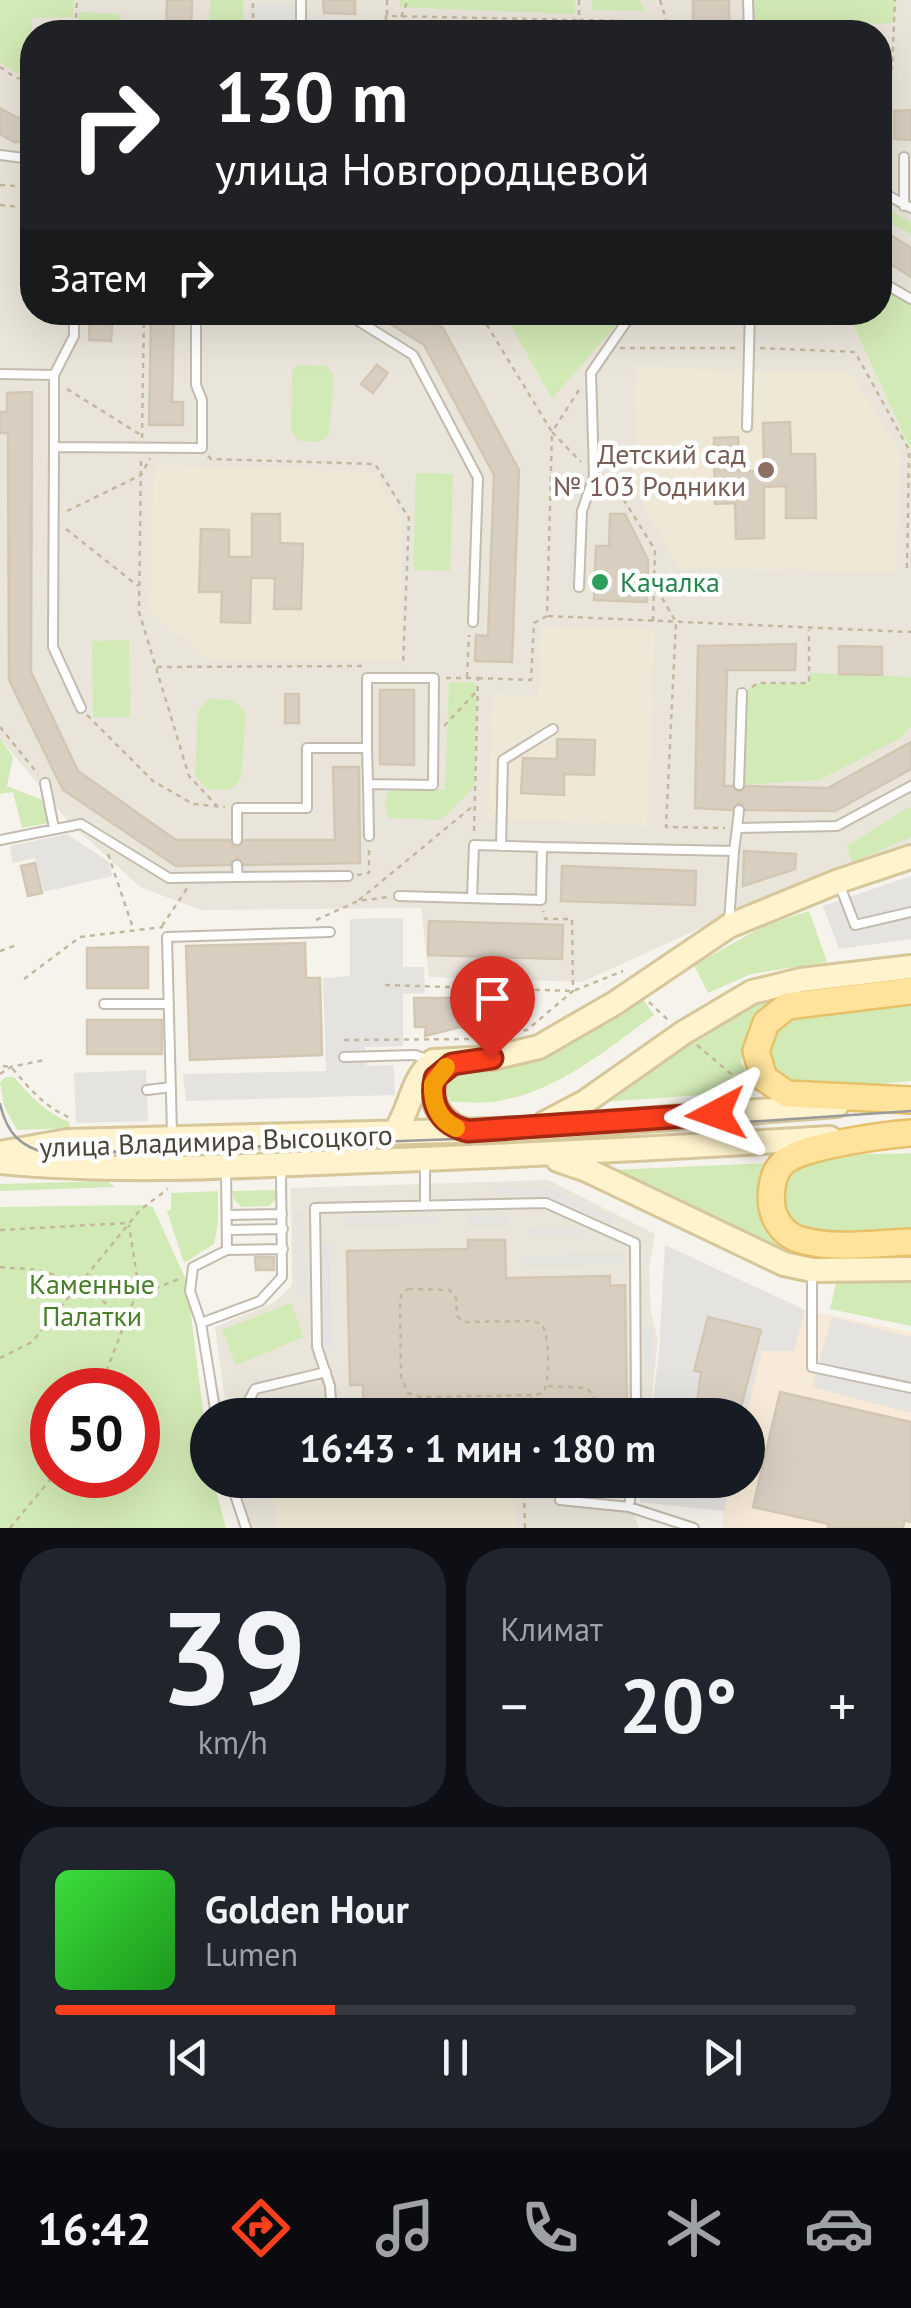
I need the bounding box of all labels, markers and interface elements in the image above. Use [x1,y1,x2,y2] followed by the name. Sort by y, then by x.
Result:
[215,51,408,141] text: 130 m
[50,60,180,190] icon: right
[215,139,650,197] text: улица Новгородцевой
[168,250,223,305] icon: right
[50,253,148,302] text: Затем
[553,435,746,504] place label: Детский сад № 103 Родники
[755,459,777,481] marker: Детский сад № 103 Родники
[620,563,720,600] place label: Качалка
[589,571,611,593] marker: Качалка
[450,956,535,1059] pin
[465,971,520,1026] icon: arrive
[664,1062,768,1166] position arrow
[39,1116,393,1165] street label: улица Владимира Высоцкого
[29,1265,155,1334] park label: Каменные Палатки
[30,1368,160,1498] speed limit sign: 50
[299,1423,656,1472] text: 16:43 · 1 мин · 180 m
[159,1572,306,1740] text: 39
[501,1608,603,1650] text: Климат
[619,1657,737,1754] text: 20°
[501,1670,528,1741] text: −
[828,1670,856,1741] text: +
[198,1721,268,1763] text: km/h
[205,1884,409,1933] text: Golden Hour
[205,1933,298,1975] text: Lumen
[161,2030,216,2085] icon: previous
[428,2030,483,2085] icon: pause
[695,2030,750,2085] icon: next
[226,2193,296,2263] icon: directions
[370,2193,440,2263] icon: music
[515,2193,585,2263] icon: phone
[659,2193,729,2263] icon: climate
[804,2193,874,2263] icon: car
[37,2199,151,2257] text: 16:42

